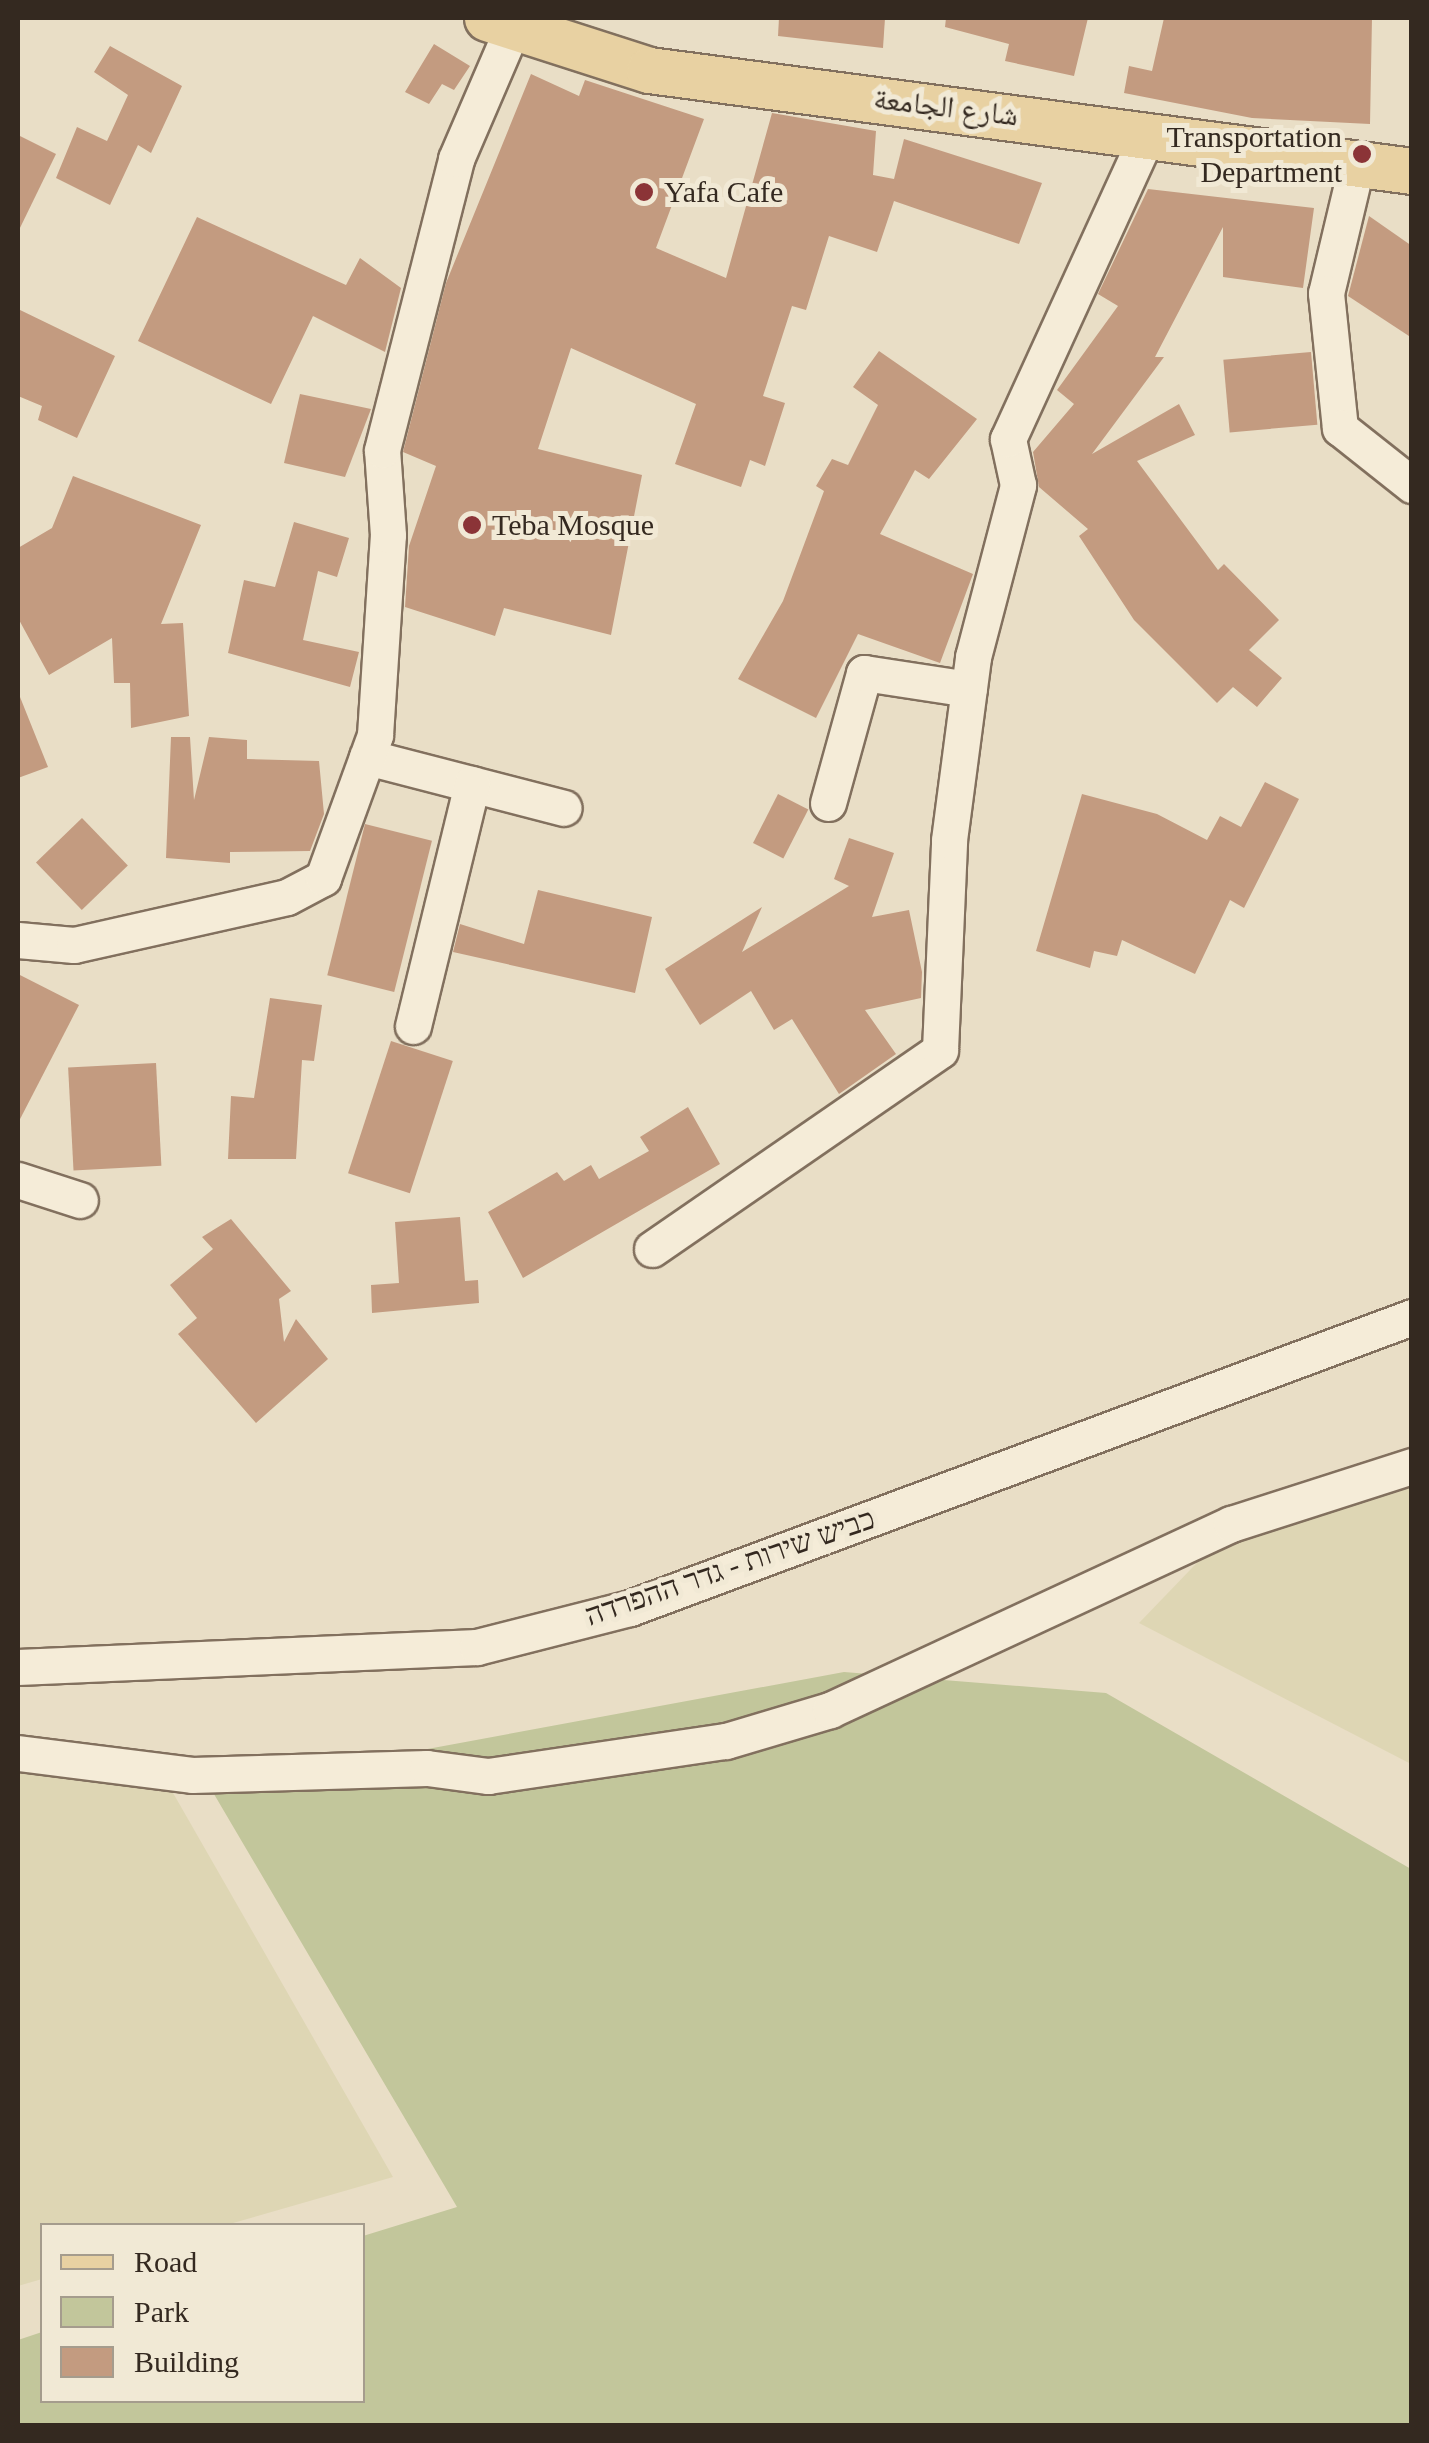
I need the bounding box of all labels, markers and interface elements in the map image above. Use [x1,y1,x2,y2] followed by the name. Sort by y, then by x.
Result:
[872,80,1020,134] street label: شارع الجامعة
[1166,119,1342,190] place label: Transportation Department
[1351,143,1373,165] marker: Transportation Department
[664,174,783,210] place label: Yafa Cafe
[633,181,655,203] marker: Yafa Cafe
[492,507,654,543] place label: Teba Mosque
[461,514,483,536] marker: Teba Mosque
[581,1501,879,1633] street label: כביש שירות - גדר ההפרדה
[40,2223,365,2403] legend
[134,2245,197,2278] text: Road
[134,2295,189,2328] text: Park
[134,2345,239,2378] text: Building

